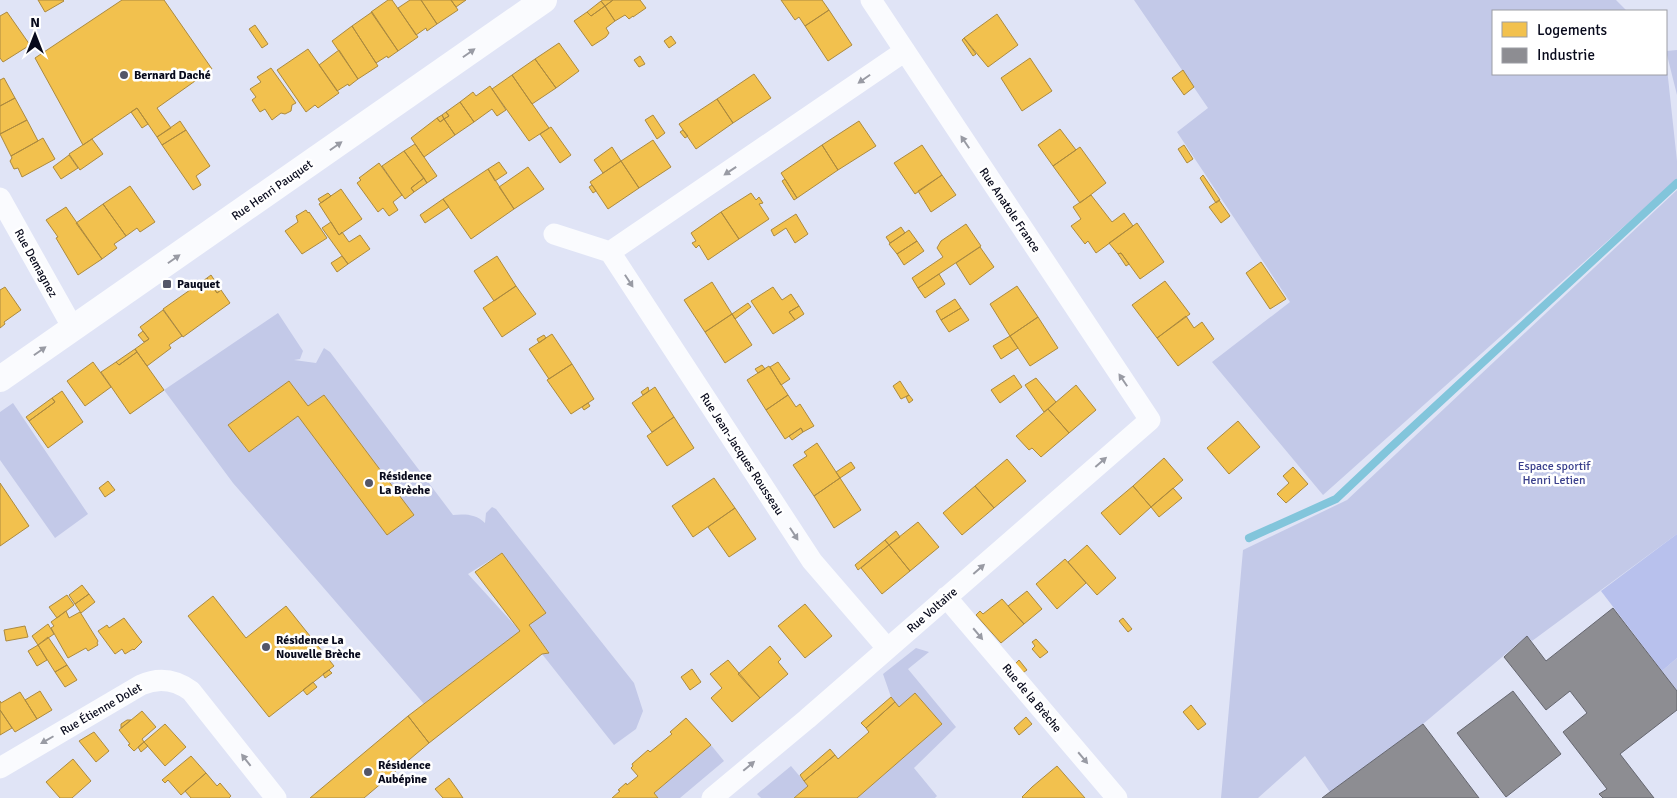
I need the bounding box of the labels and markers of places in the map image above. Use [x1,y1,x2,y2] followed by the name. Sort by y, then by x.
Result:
[134,68,211,83] place label: Bernard Daché
[118,69,130,81] marker: Bernard Daché
[177,277,221,292] place label: Pauquet
[161,278,173,290] marker: Pauquet
[379,469,432,498] place label: Résidence La Brèche
[363,477,375,489] marker: Résidence La Brèche
[276,633,361,662] place label: Résidence La Nouvelle Brèche
[260,641,272,653] marker: Résidence La Nouvelle Brèche
[378,758,431,787] place label: Résidence Aubépine
[362,766,374,778] marker: Résidence Aubépine

